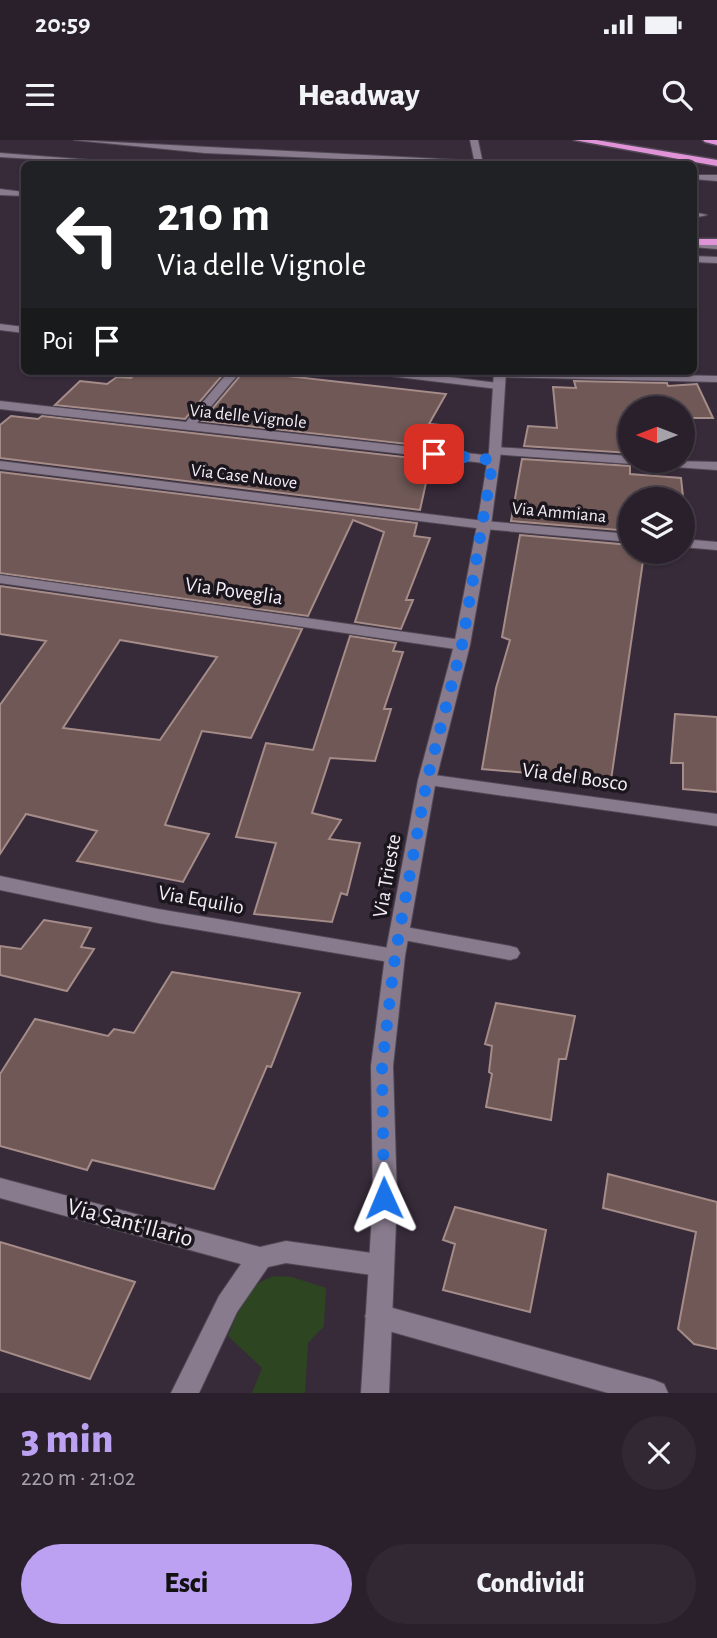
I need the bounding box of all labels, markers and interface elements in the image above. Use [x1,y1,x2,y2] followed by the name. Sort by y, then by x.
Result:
[35,11,91,37] text: 20:59
[21,76,59,114] icon: menu
[658,76,696,114] icon: search
[297,79,420,111] text: Headway
[42,189,133,280] icon: left
[157,191,270,240] text: 210 m
[157,249,366,281] text: Via delle Vignole
[88,322,126,360] icon: arrive
[42,328,74,354] text: Poi
[618,396,695,472] north arrow
[618,396,695,564] map controls
[189,402,307,432] street label: Via delle Vignole
[404,424,464,484] pin
[415,435,453,473] icon: arrive
[190,462,298,492] street label: Via Case Nuove
[618,487,695,564] button: layers
[511,500,607,526] street label: Via Ammiana
[184,574,284,608] street label: Via Poveglia
[521,759,629,795] street label: Via del Bosco
[369,833,405,919] street label: Via Trieste
[156,882,246,918] street label: Via Equilio
[347,1161,421,1235] position arrow
[65,1195,195,1251] street label: Via Sant'Ilario
[622,1416,696,1490] button: close
[21,1418,113,1460] text: 3 min
[21,1467,135,1490] text: 220 m · 21:02
[21,1544,352,1624] button: Esci
[366,1544,696,1624] button: Condividi

